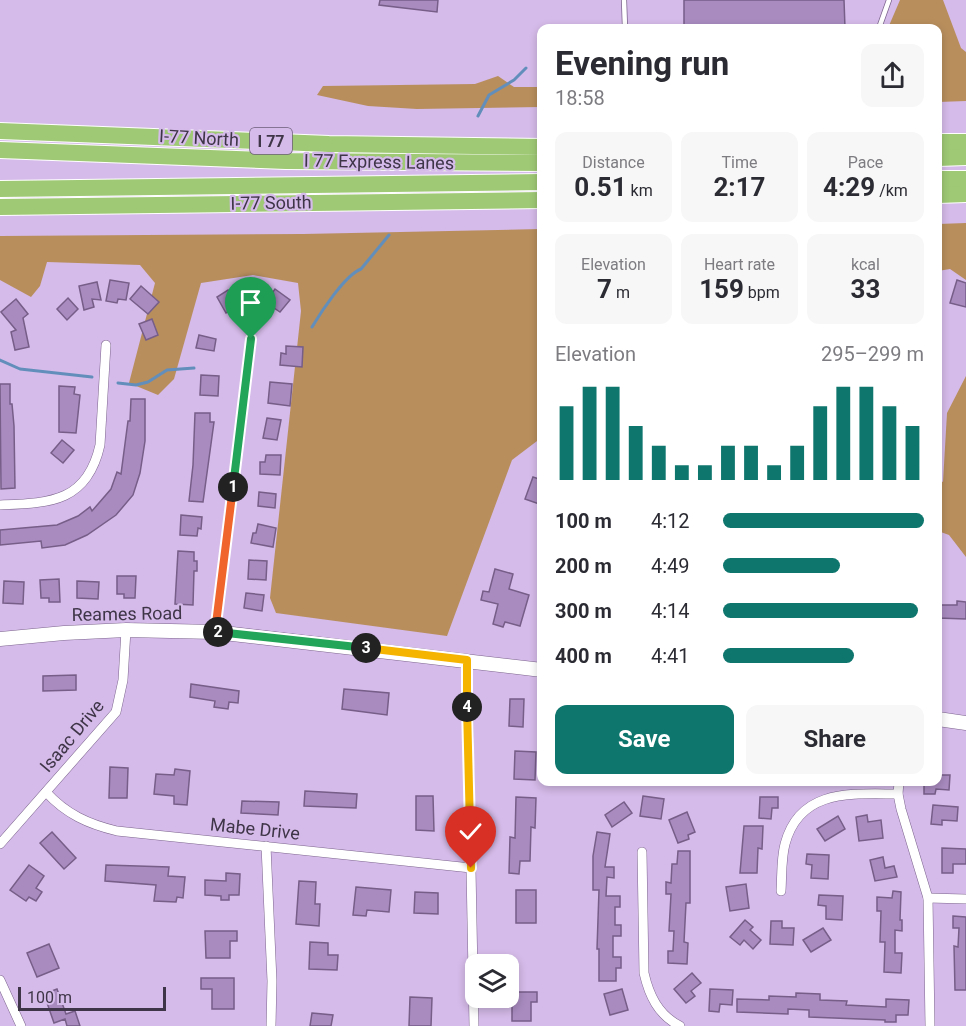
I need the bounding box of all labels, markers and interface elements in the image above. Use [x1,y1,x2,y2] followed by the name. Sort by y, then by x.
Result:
[555,44,729,83] text: Evening run
[861,44,924,107] button: share
[555,86,605,110] text: 18:58
[159,125,240,150] street label: I-77 North
[250,128,292,154] road number: I 77
[304,150,454,173] street label: I 77 Express Lanes
[582,153,645,172] text: Distance
[722,153,757,172] text: Time
[848,153,883,172] text: Pace
[574,172,627,202] text: 0.51
[713,172,766,202] text: 2:17
[823,172,875,202] text: 4:29
[627,181,653,200] text: km
[875,181,908,200] text: /km
[230,191,312,214] street label: I-77 South
[581,255,646,274] text: Elevation
[704,255,775,274] text: Heart rate
[851,255,880,274] text: kcal
[597,274,612,304] text: 7
[699,274,744,304] text: 159
[851,274,880,304] text: 33
[225,277,276,339] pin
[612,283,630,302] text: m
[744,283,780,302] text: bpm
[234,286,267,319] icon: arrive
[555,342,636,366] text: Elevation
[821,342,924,366] text: 295–299 m
[218,472,248,502] pin: 1
[228,477,238,496] text: 1
[555,509,612,533] text: 100 m
[651,509,690,533] text: 4:12
[555,554,612,578] text: 200 m
[651,554,690,578] text: 4:49
[555,599,612,623] text: 300 m
[651,599,690,623] text: 4:14
[71,602,183,625] street label: Reames Road
[203,617,233,647] pin: 2
[213,622,223,641] text: 2
[351,633,381,663] pin: 3
[361,638,371,657] text: 3
[555,644,612,668] text: 400 m
[651,644,690,668] text: 4:41
[452,692,482,722] pin: 4
[35,695,108,776] street label: Isaac Drive
[462,697,472,716] text: 4
[555,705,734,774] button: Save
[746,705,924,774] button: Share
[445,806,496,868] pin
[209,813,301,844] street label: Mabe Drive
[454,815,487,848] icon: check
[465,954,519,1008] map controls
[465,954,519,1008] button: layers
[18,984,166,1012] scale bar
[27,988,72,1007] text: 100 m

